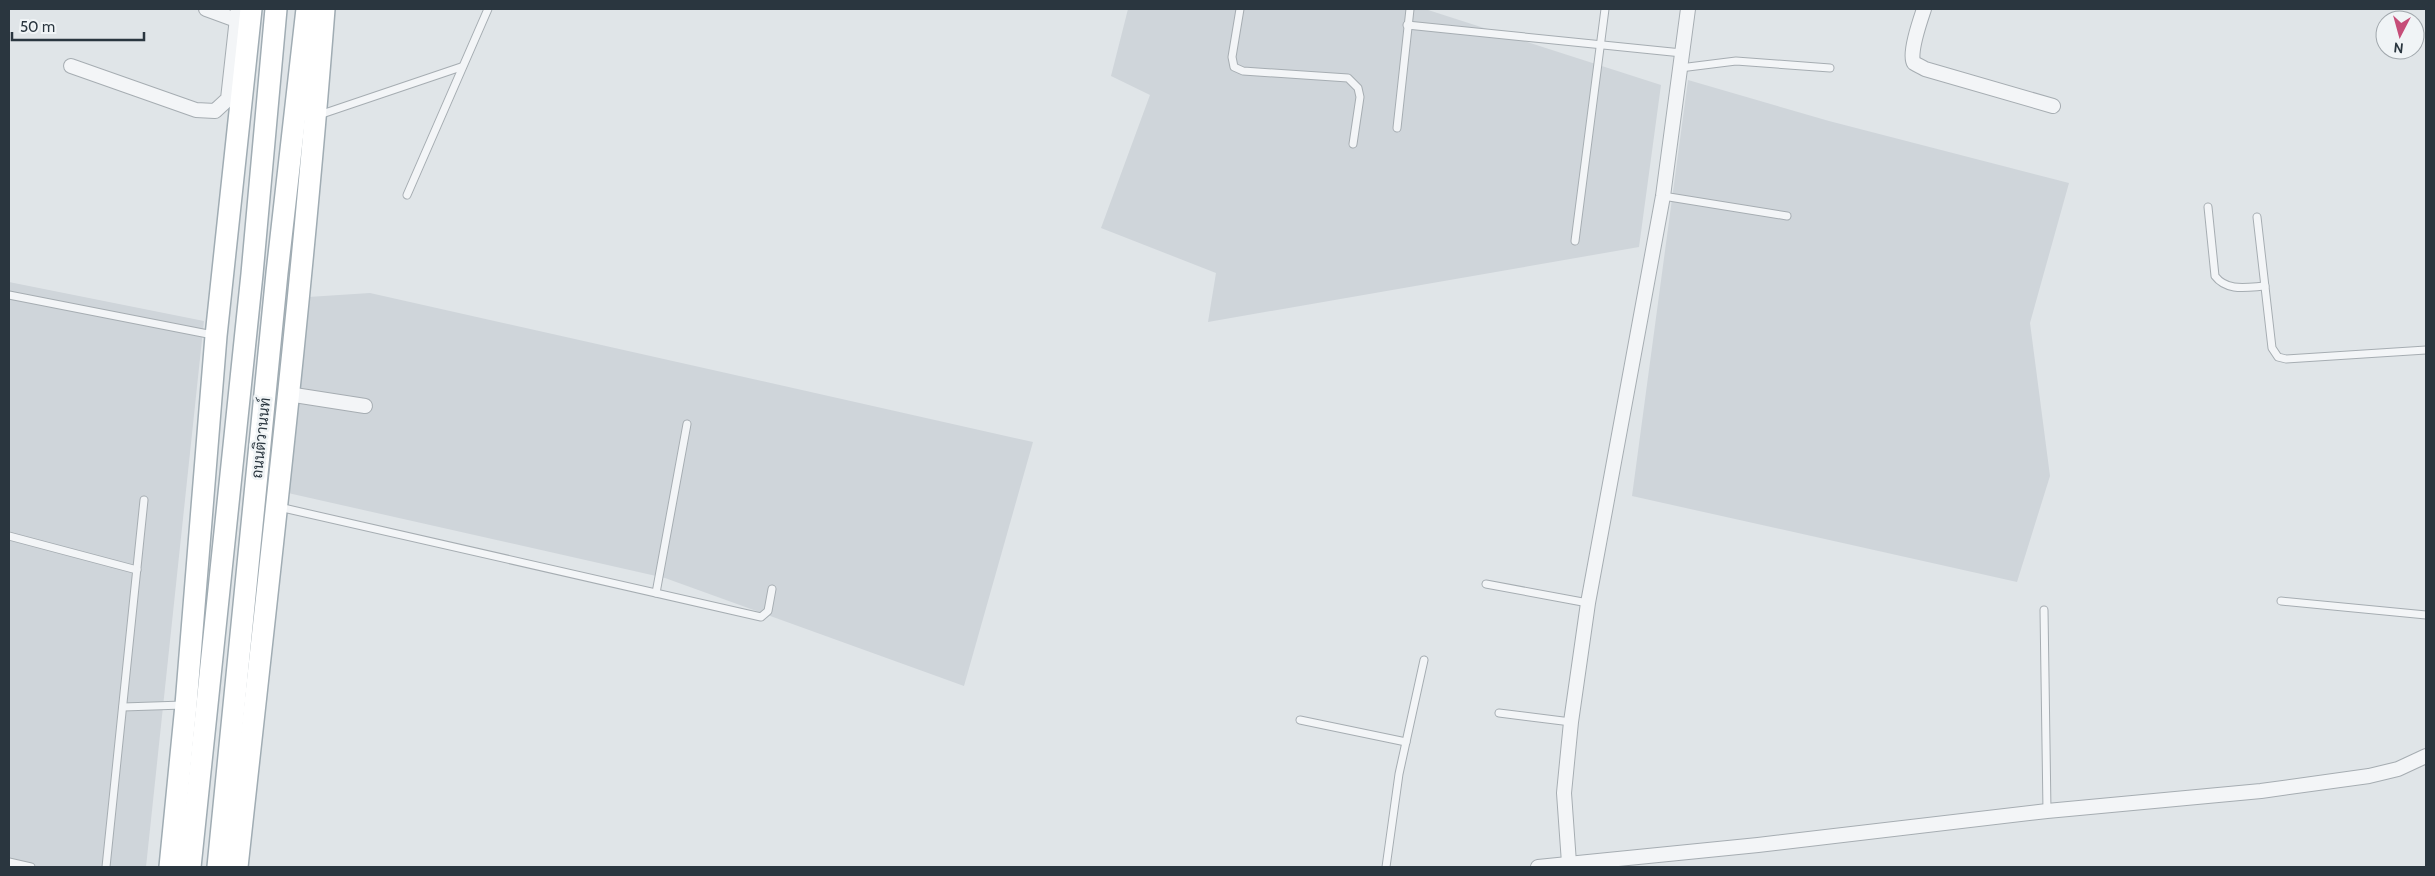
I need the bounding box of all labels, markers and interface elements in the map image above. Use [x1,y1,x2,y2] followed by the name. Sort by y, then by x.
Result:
[12,10,145,42] scale bar
[2375,10,2425,60] north arrow
[20,18,55,36] text: 50 m
[2393,38,2405,57] text: N
[247,397,274,479] street label: ถนนติวานนท์

